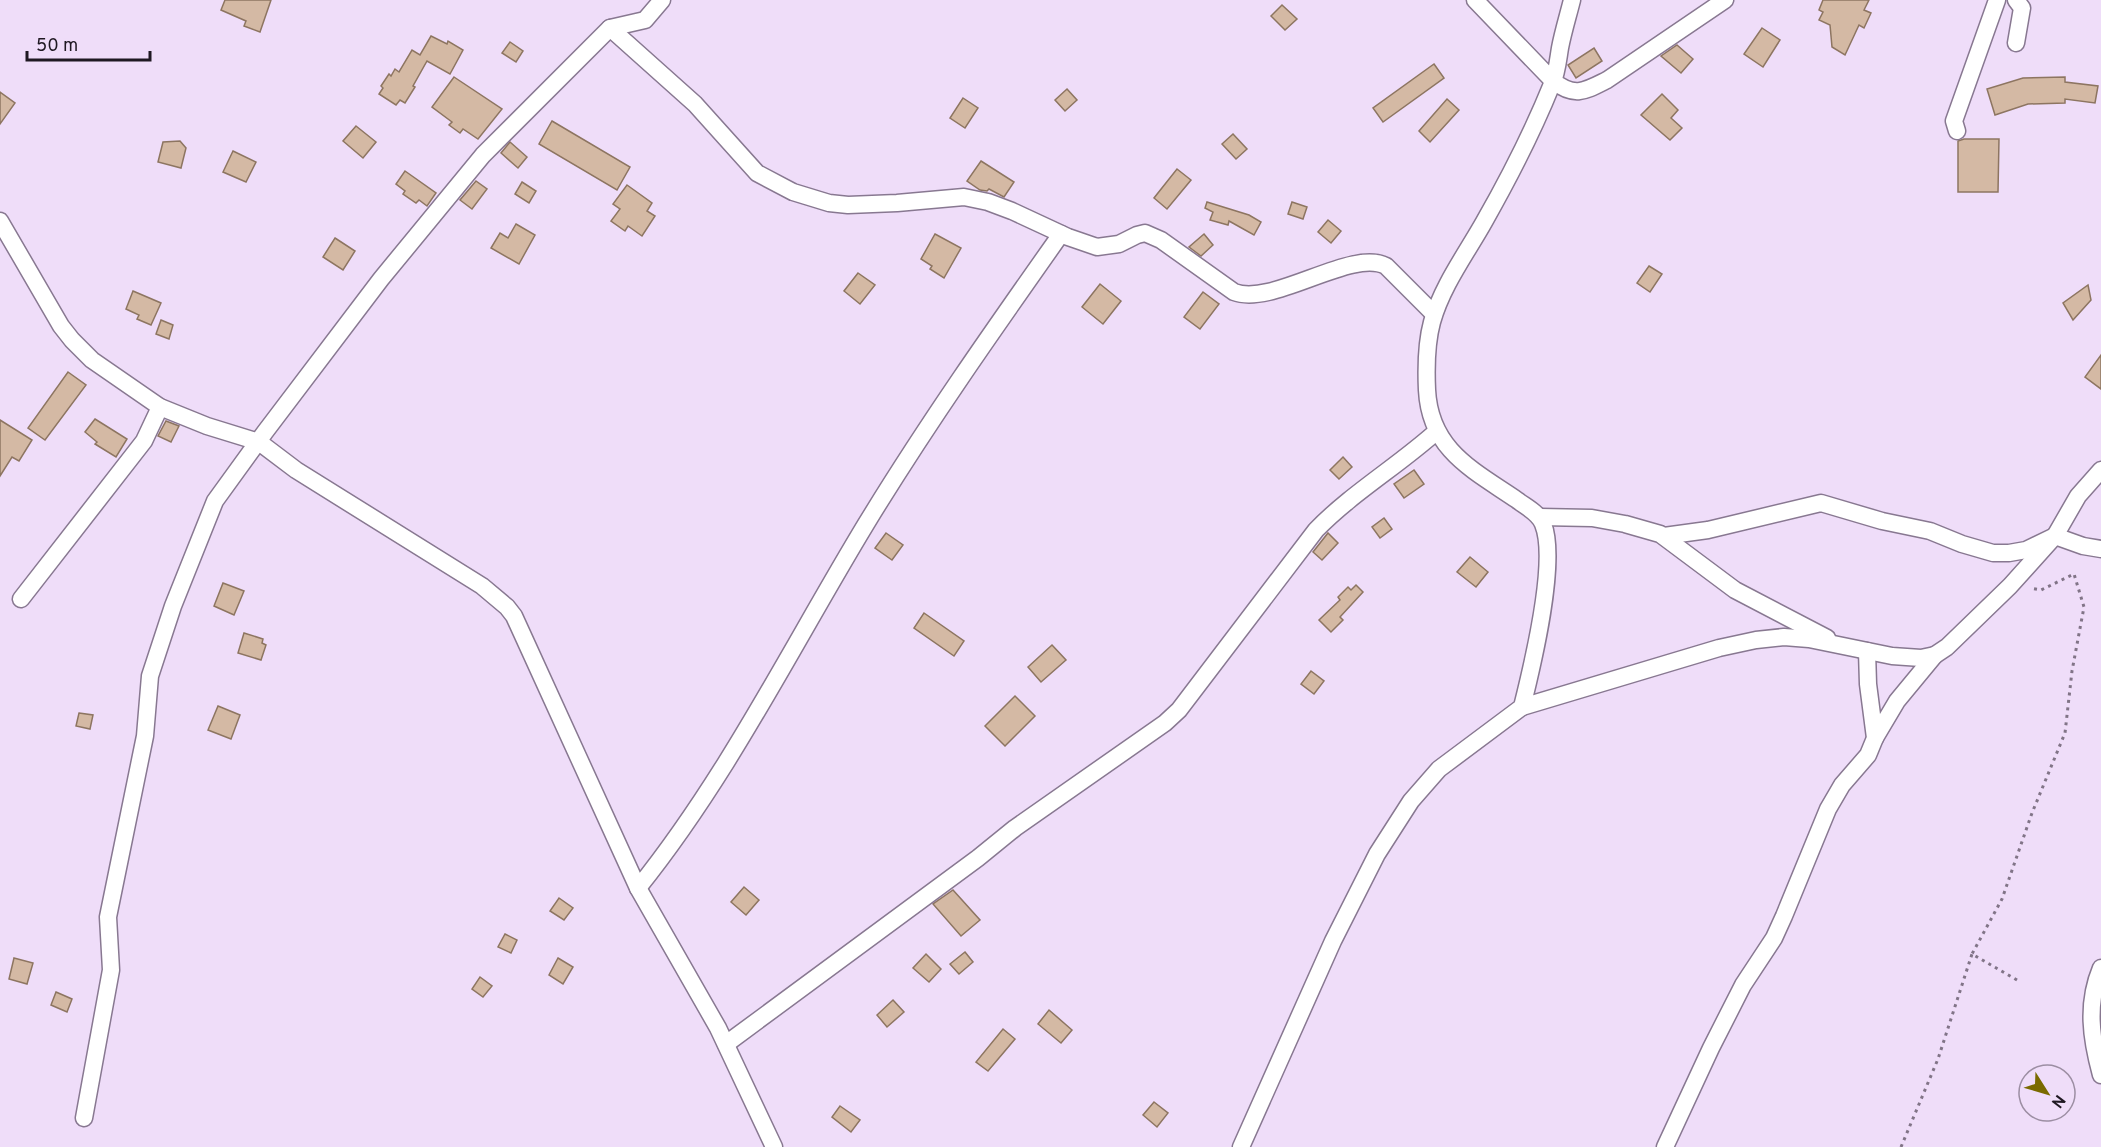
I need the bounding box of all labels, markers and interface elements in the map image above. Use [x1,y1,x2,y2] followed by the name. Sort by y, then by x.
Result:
[27,24,150,62] scale bar
[36,35,78,58] text: 50 m
[2017,1063,2077,1123] north arrow
[2046,1090,2069,1111] text: N

